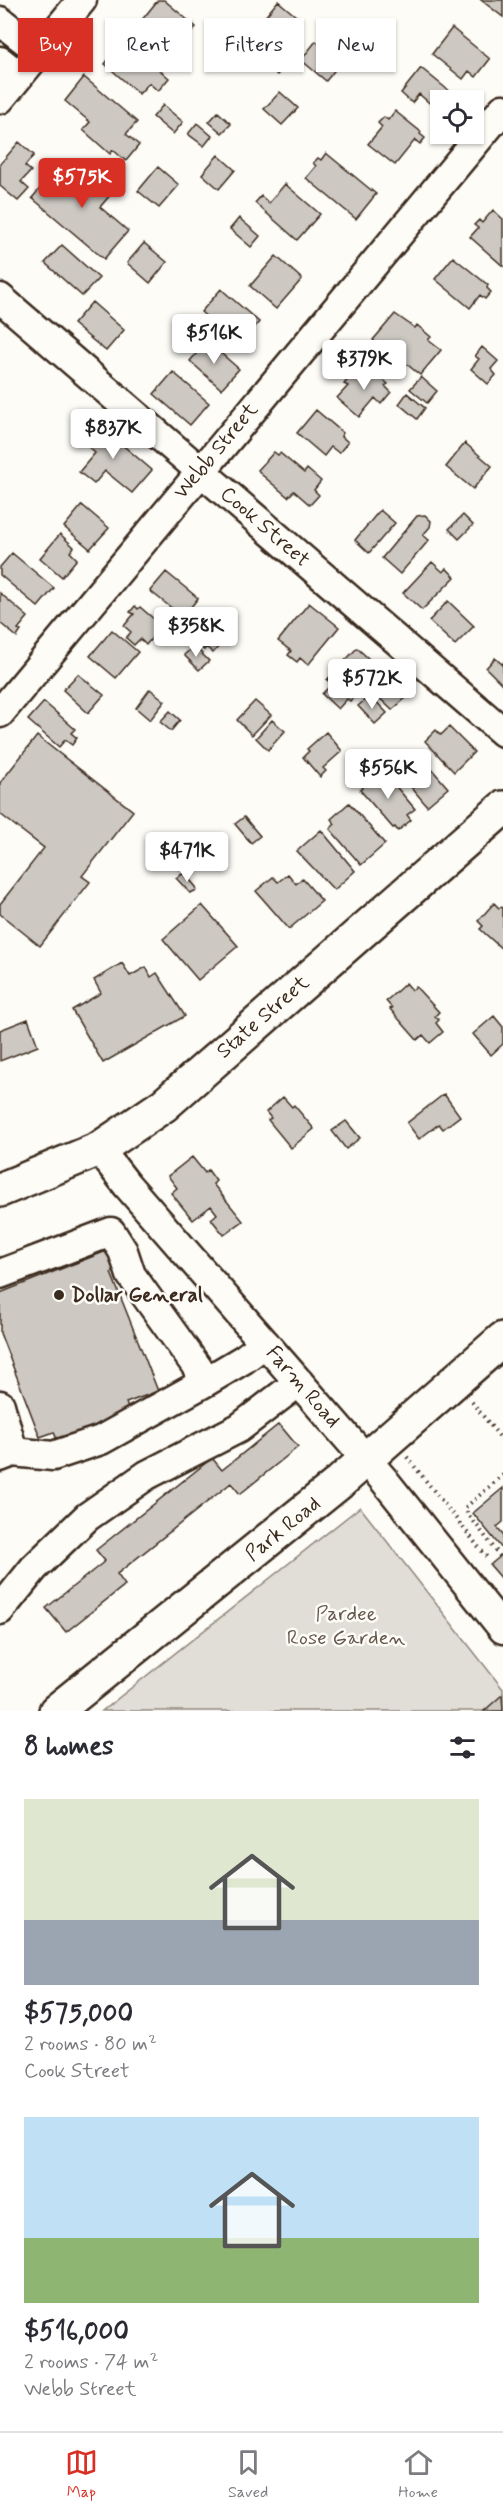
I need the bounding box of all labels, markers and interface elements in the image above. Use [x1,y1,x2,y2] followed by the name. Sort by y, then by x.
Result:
[18,18,93,72] chip: Buy
[105,18,192,72] chip: Rent
[204,18,304,72] chip: Filters
[316,18,396,72] chip: New
[430,90,484,144] map controls
[430,90,484,144] button: locate
[40,158,124,209] pin: $575K
[52,164,112,191] text: $575K
[172,314,256,365] pin: $516K
[186,320,242,347] text: $516K
[322,340,406,391] pin: $379K
[336,346,392,373] text: $379K
[167,396,265,505] street label: Webb Street
[71,409,155,460] pin: $837K
[85,415,141,442] text: $837K
[214,480,316,574] street label: Cook Street
[154,607,238,658] pin: $358K
[168,613,224,640] text: $358K
[330,659,414,710] pin: $572K
[342,665,402,692] text: $572K
[346,749,430,800] pin: $556K
[359,755,417,782] text: $556K
[145,832,229,883] pin: $471K
[159,838,215,865] text: $471K
[211,969,316,1065] street label: State Street
[71,1281,203,1309] place label: Dollar General
[52,1288,66,1302] marker: Dollar General
[260,1340,346,1434] street label: Farm Road
[239,1490,327,1568] street label: Park Road
[287,1600,406,1652] park label: Pardee Rose Garden
[24,1730,114,1764] text: 8 homes
[446,1731,479,1764] icon: filters
[198,1838,306,1946] icon: home
[24,1997,133,2031] text: $575,000
[24,2031,157,2058] text: 2 rooms · 80 m²
[24,2058,129,2085] text: Cook Street
[198,2156,306,2264] icon: home
[24,2315,129,2349] text: $516,000
[24,2349,158,2376] text: 2 rooms · 74 m²
[24,2376,136,2403] text: Webb Street
[65,2446,98,2503] tab: Map
[228,2446,268,2503] tab: Saved
[398,2446,438,2503] tab: Home

